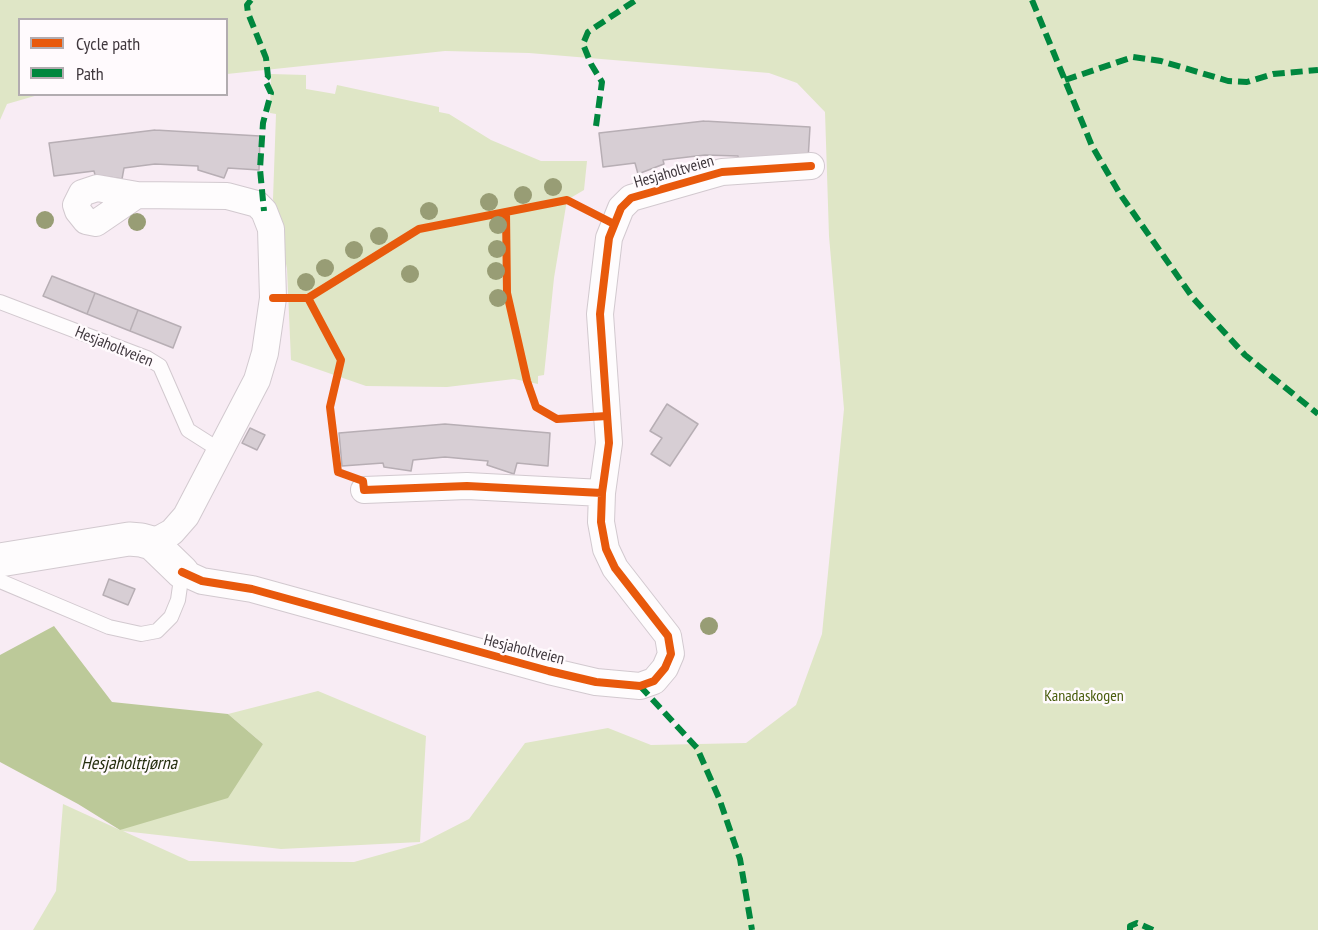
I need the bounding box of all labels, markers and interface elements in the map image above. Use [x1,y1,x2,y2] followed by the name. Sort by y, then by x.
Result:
[18,18,228,96] legend
[76,32,140,55] text: Cycle path
[76,62,104,85] text: Path
[632,151,716,193] street label: Hesjaholtveien
[72,323,156,371] street label: Hesjaholtveien
[482,631,566,669] street label: Hesjaholtveien
[1044,686,1124,706] park label: Kanadaskogen
[81,753,177,775] water label: Hesjaholttjørna

